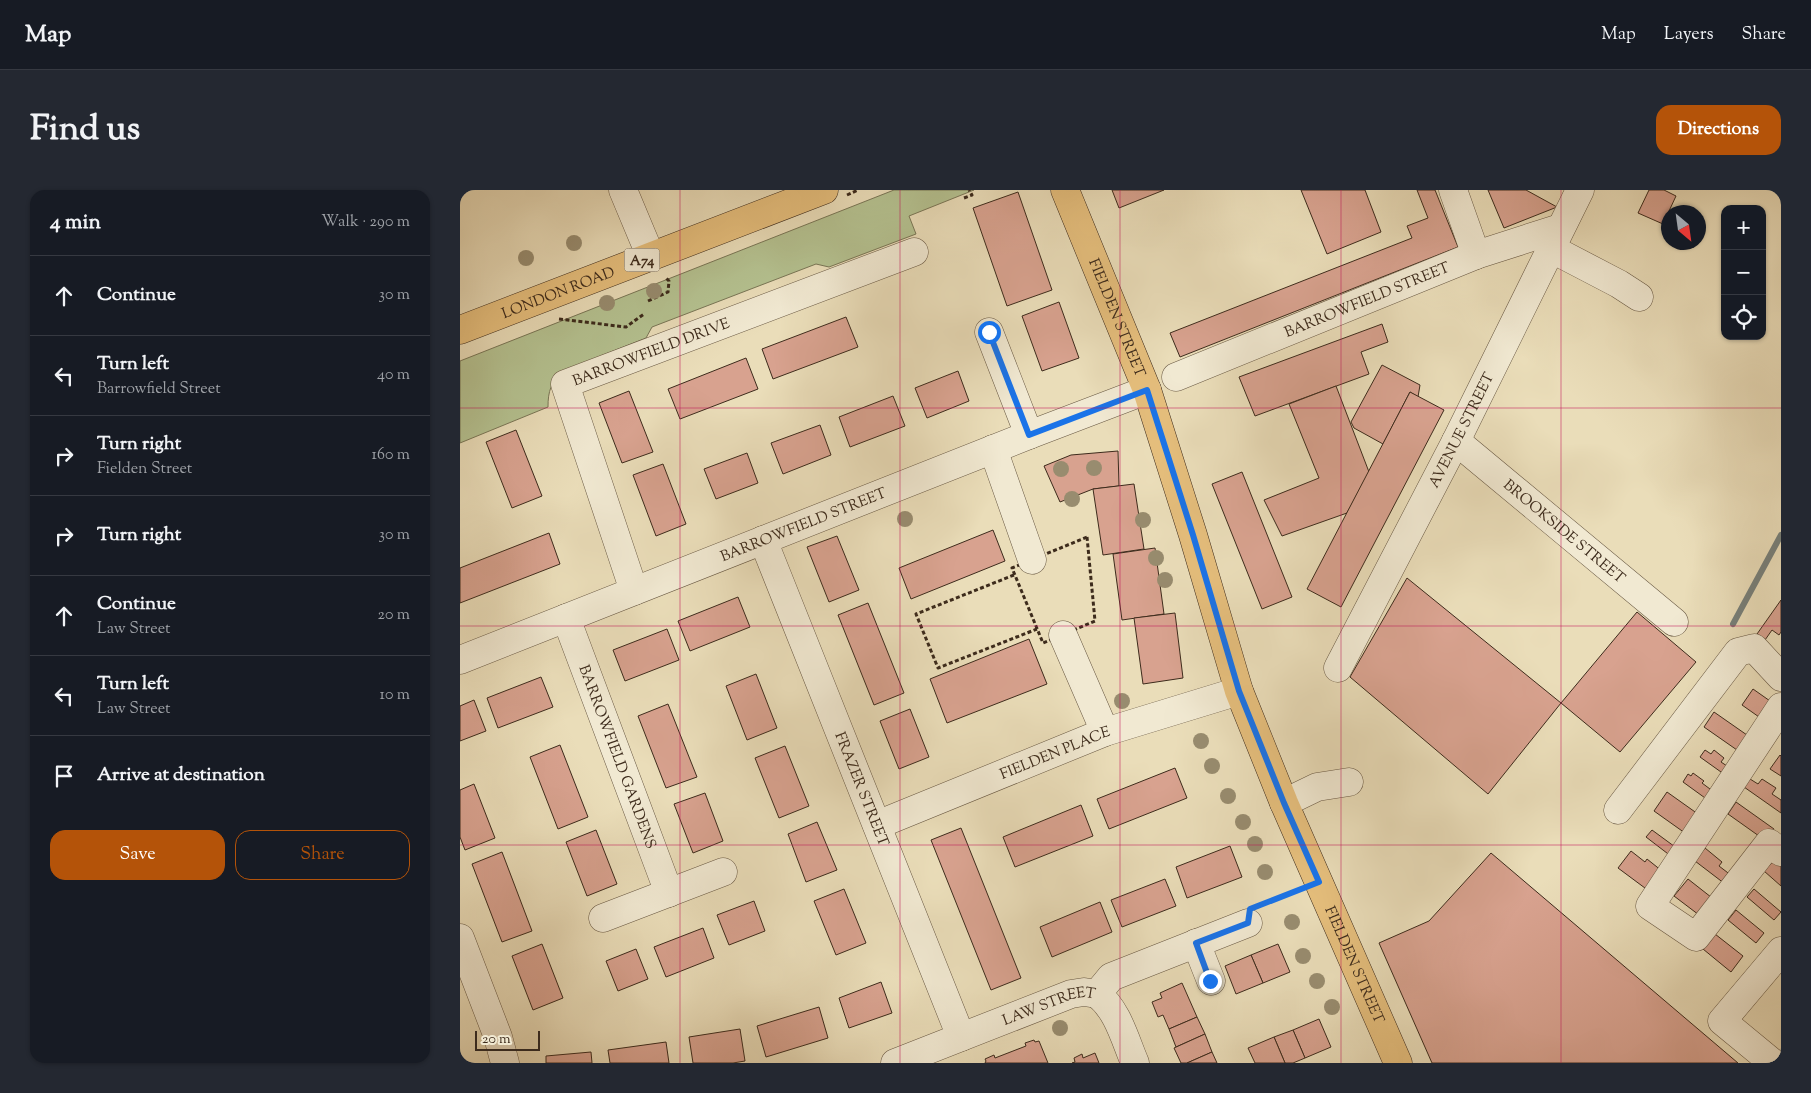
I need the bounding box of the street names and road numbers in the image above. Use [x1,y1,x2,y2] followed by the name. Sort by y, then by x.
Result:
[624,248,660,272] road number: A74
[1082,256,1150,381] street label: FIELDEN STREET
[1282,258,1454,344] street label: BARROWFIELD STREET
[499,262,618,325] street label: LONDON ROAD
[570,314,733,392] street label: BARROWFIELD DRIVE
[1424,369,1500,492] street label: AVENUE STREET
[1498,475,1629,589] street label: BROOKSIDE STREET
[718,483,890,568] street label: BARROWFIELD STREET
[572,662,661,852] street label: BARROWFIELD GARDENS
[997,722,1113,786] street label: FIELDEN PLACE
[829,729,893,850] street label: FRAZER STREET
[1318,903,1389,1028] street label: FIELDEN STREET
[1000,983,1097,1032] street label: LAW STREET

